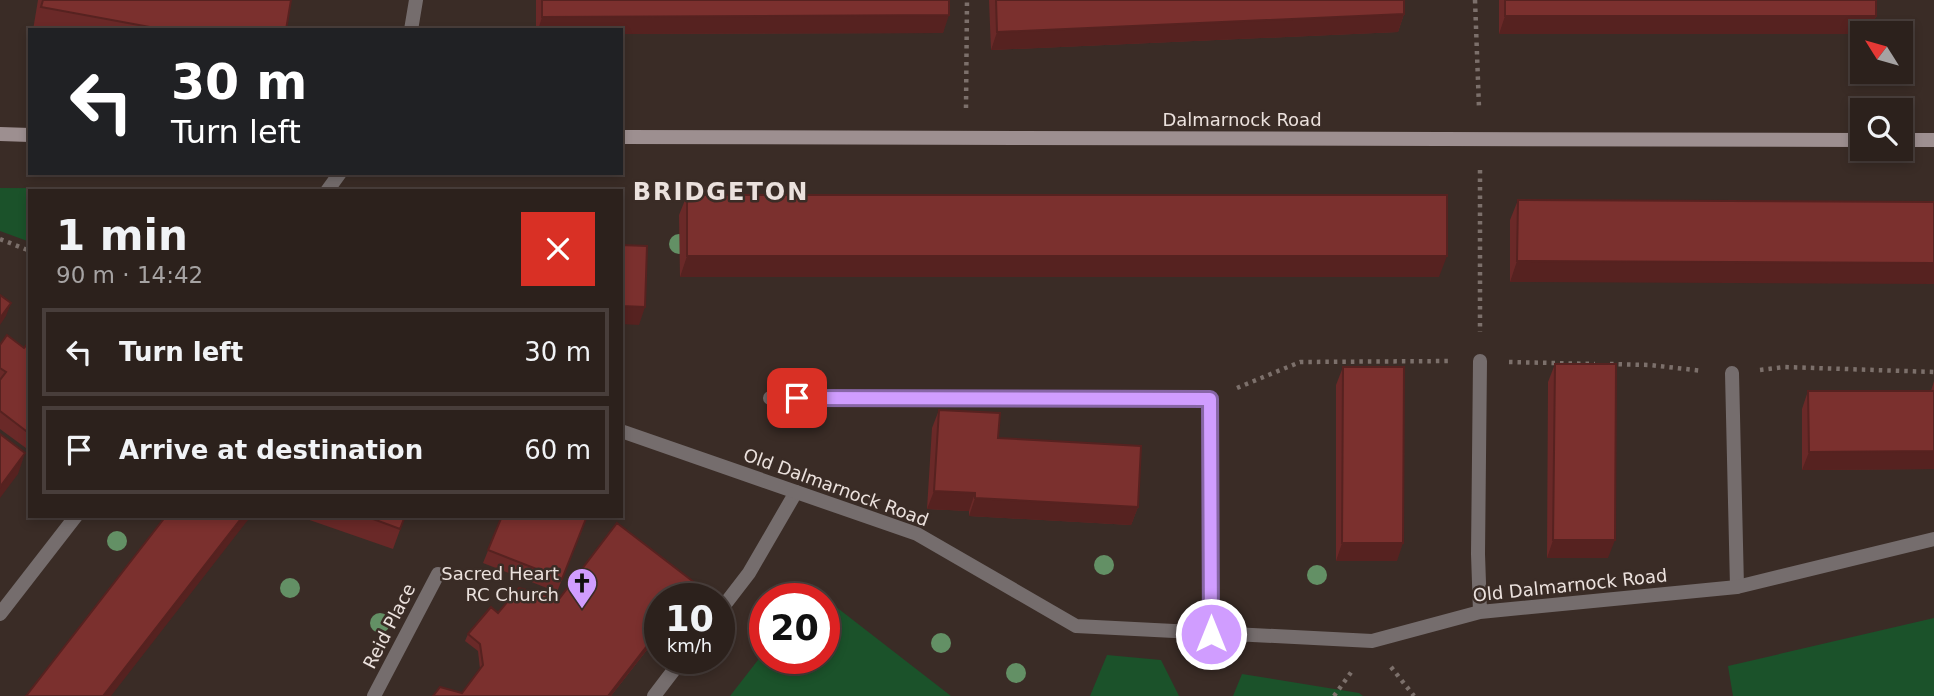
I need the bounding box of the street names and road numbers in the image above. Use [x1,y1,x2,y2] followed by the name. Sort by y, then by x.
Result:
[1162,109,1322,130] street label: Dalmarnock Road
[741,444,931,530] street label: Old Dalmarnock Road
[1472,564,1668,606] street label: Old Dalmarnock Road
[359,580,419,672] street label: Reid Place

